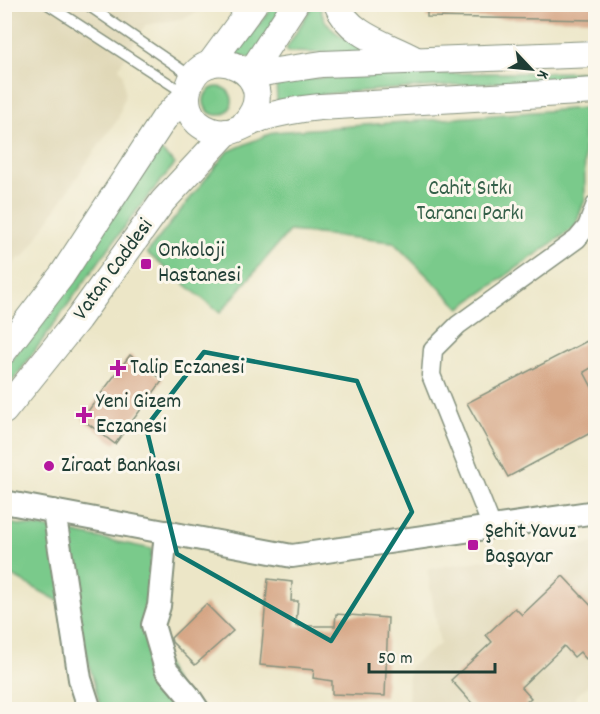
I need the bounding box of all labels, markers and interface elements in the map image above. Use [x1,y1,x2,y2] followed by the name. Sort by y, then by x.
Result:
[501,39,561,99] north arrow
[530,66,554,83] text: K
[416,174,524,230] park label: Cahit Sıtkı Tarancı Parkı
[66,213,162,327] street label: Vatan Caddesi
[158,236,240,292] place label: Onkoloji Hastanesi
[139,257,153,271] marker: Onkoloji Hastanesi
[130,353,244,384] place label: Talip Eczanesi
[111,361,125,375] marker: Talip Eczanesi
[96,387,181,443] place label: Yeni Gizem Eczanesi
[77,408,91,422] marker: Yeni Gizem Eczanesi
[61,451,180,482] place label: Ziraat Bankası
[42,459,56,473] marker: Ziraat Bankası
[485,517,577,573] place label: Şehit Yavuz Başayar
[466,538,480,552] marker: Şehit Yavuz Başayar
[369,636,495,674] scale bar
[378,647,413,672] text: 50 m

